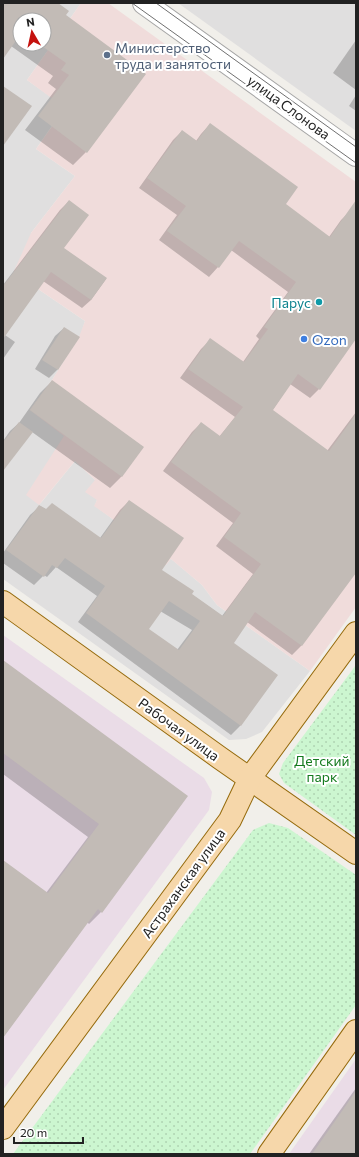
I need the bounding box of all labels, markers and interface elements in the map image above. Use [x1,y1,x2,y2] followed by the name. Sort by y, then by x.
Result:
[12,12,52,52] north arrow
[25,15,35,29] text: N
[115,39,231,72] place label: Министерство труда и занятости
[102,50,112,60] marker: Министерство труда и занятости
[244,71,334,143] street label: улица Слонова
[271,294,311,311] place label: Парус
[314,297,324,307] marker: Парус
[312,331,347,348] place label: Ozon
[299,334,309,344] marker: Ozon
[135,694,223,764] street label: Рабочая улица
[294,752,350,785] park label: Детский парк
[138,825,228,941] street label: Астраханская улица
[14,1119,83,1145] scale bar
[20,1125,47,1139] text: 20 m

